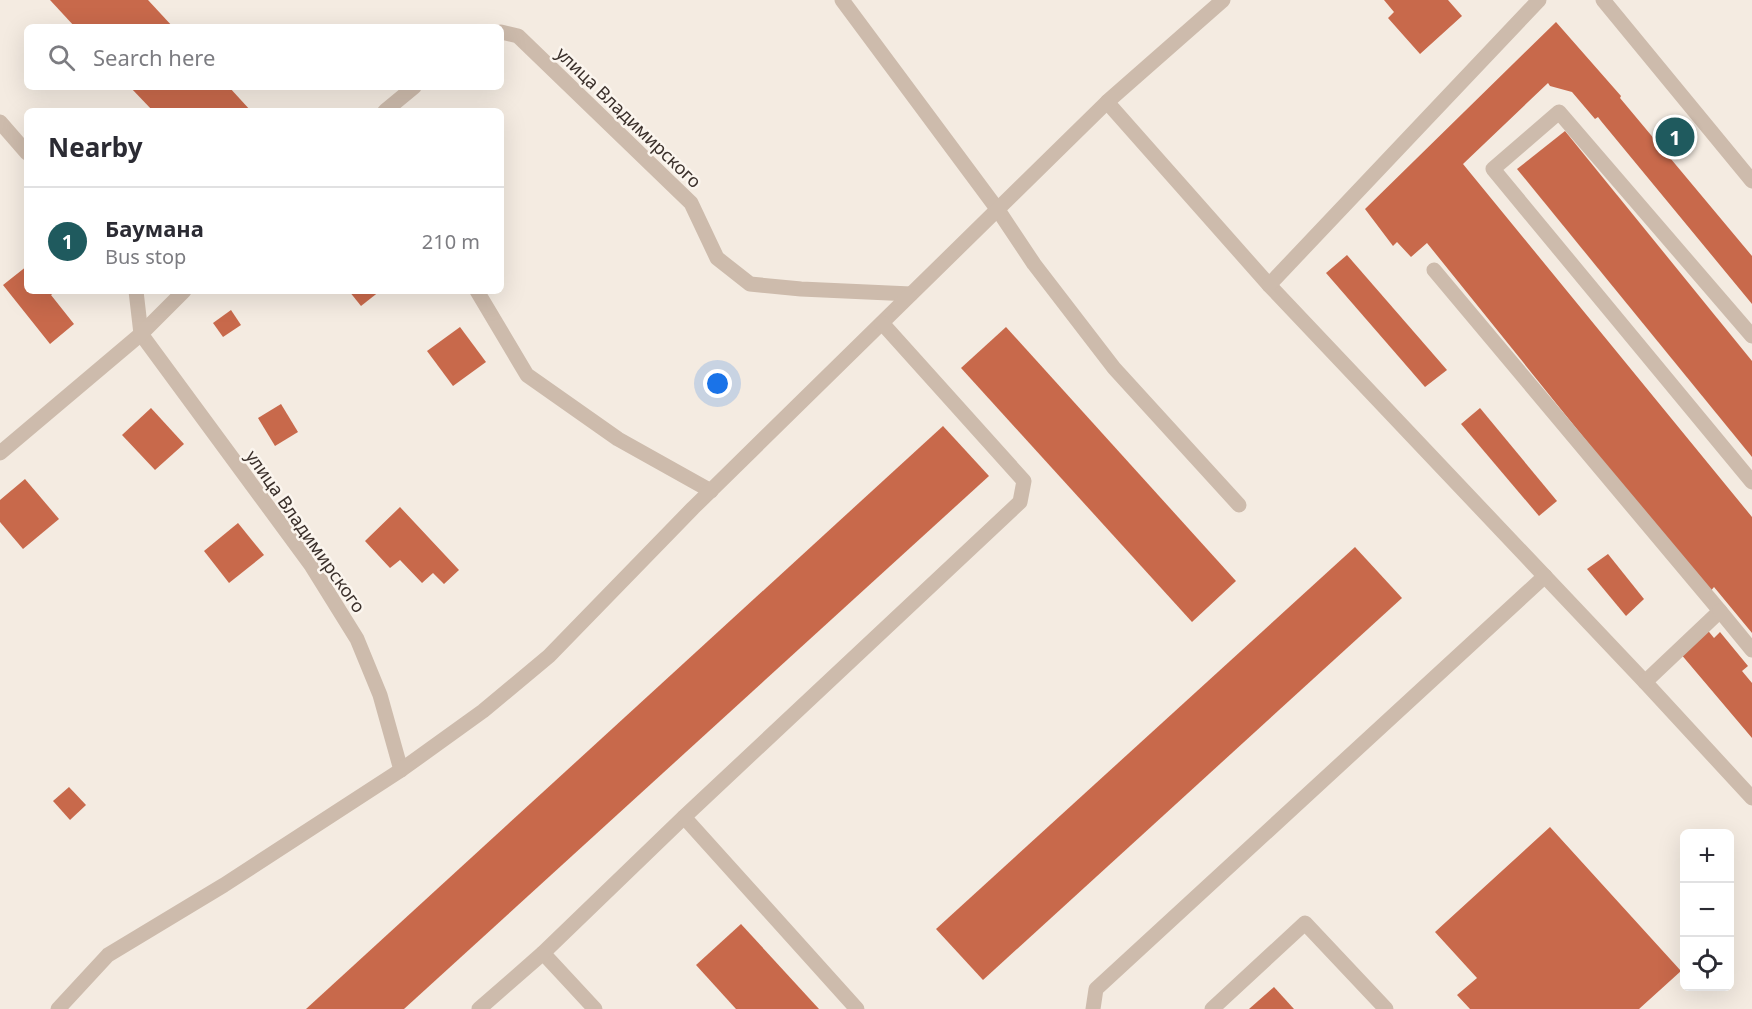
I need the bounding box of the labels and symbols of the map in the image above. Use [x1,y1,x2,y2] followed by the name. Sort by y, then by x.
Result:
[551,41,707,193] street label: улица Владимирского
[1656,114,1694,160] pin: 1
[703,369,732,398] your location
[241,445,371,617] street label: улица Владимирского

